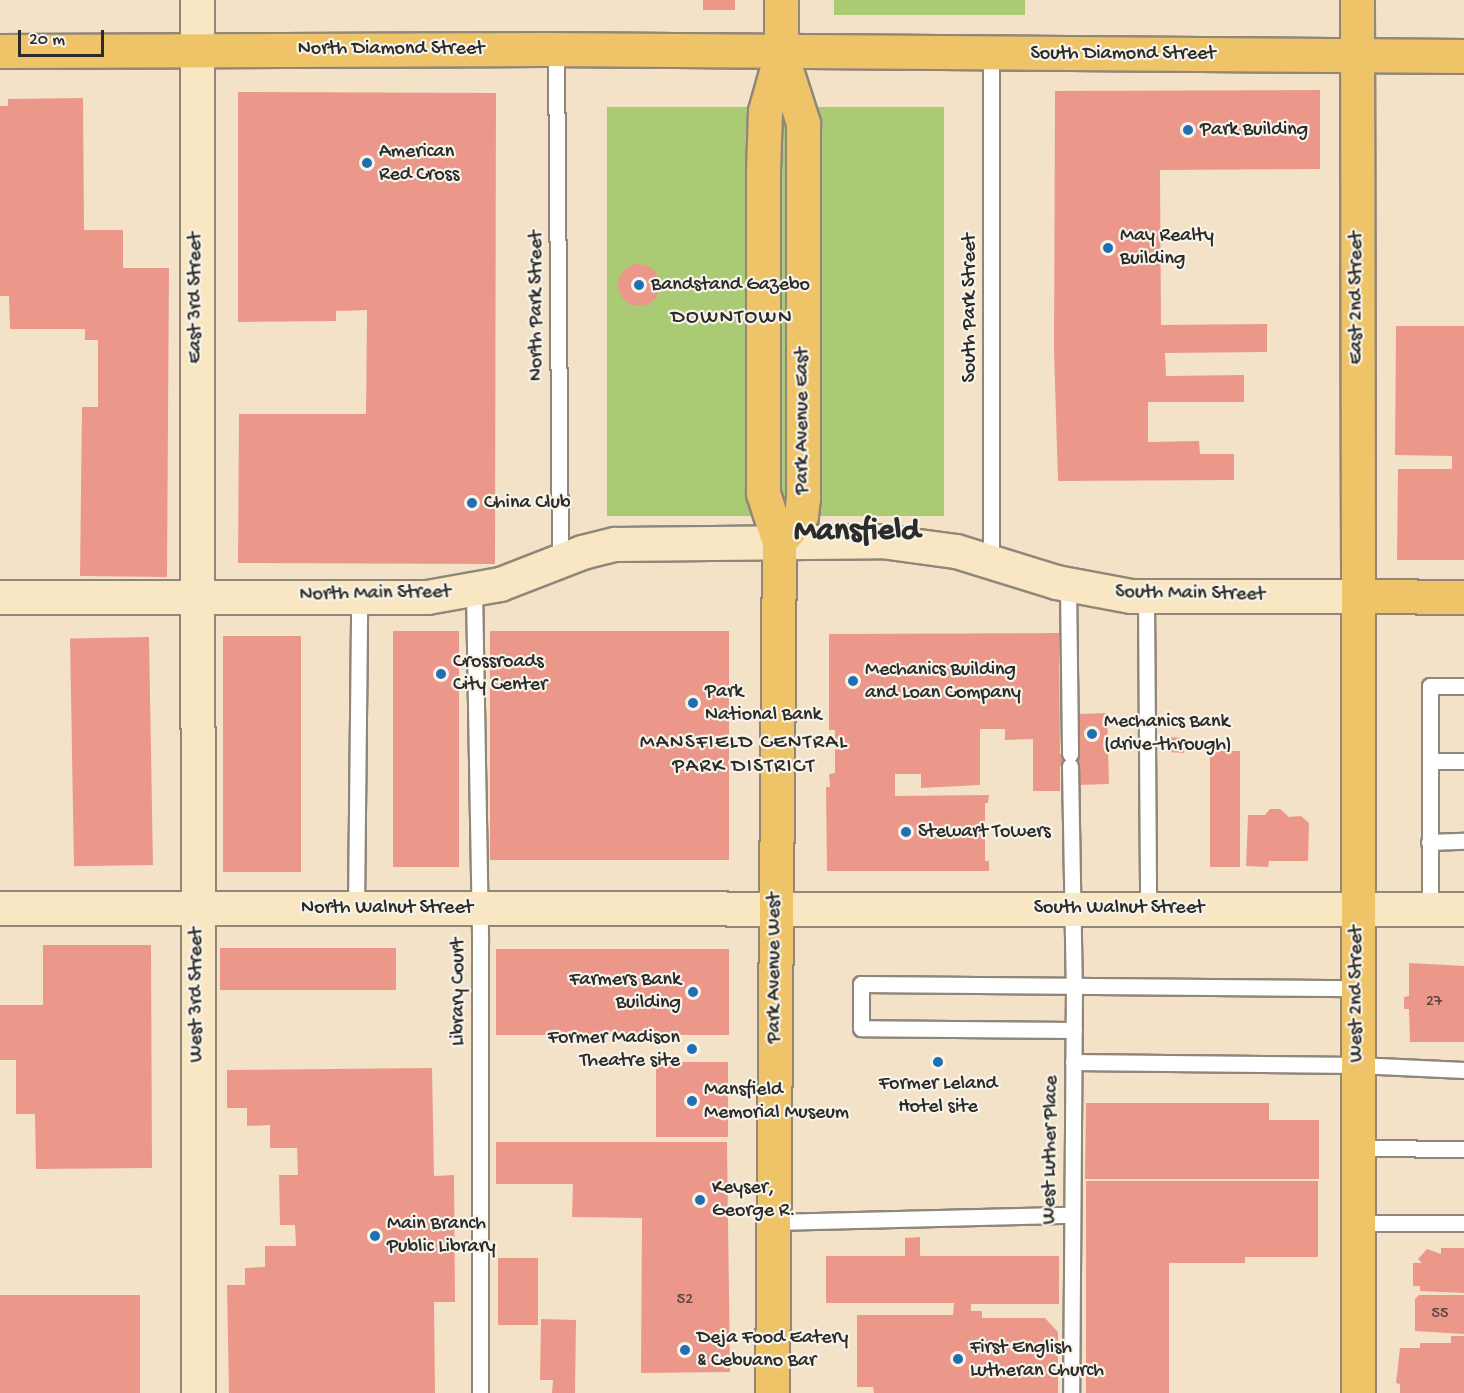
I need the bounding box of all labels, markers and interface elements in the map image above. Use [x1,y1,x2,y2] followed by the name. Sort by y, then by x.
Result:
[21,18,106,56] scale bar
[29,30,65,51] text: 20 m
[298,37,484,61] street label: North Diamond Street
[1030,42,1216,66] street label: South Diamond Street
[1200,118,1308,142] place label: Park Building
[1181,123,1195,137] marker: Park Building
[379,140,459,187] place label: American Red Cross
[360,156,374,170] marker: American Red Cross
[1120,225,1214,272] place label: May Realty Building
[525,231,549,381] street label: North Park Street
[184,232,208,364] street label: East 3rd Street
[1345,232,1369,364] street label: East 2nd Street
[958,234,982,382] street label: South Park Street
[1101,241,1115,255] marker: May Realty Building
[651,273,810,297] place label: Bandstand Gazebo
[632,278,646,292] marker: Bandstand Gazebo
[671,306,793,332] district label: DOWNTOWN
[791,348,815,494] street label: Park Avenue East
[484,491,570,515] place label: China Club
[465,496,479,510] marker: China Club
[794,513,920,551] district label: Mansfield
[299,581,451,607] street label: North Main Street
[1115,581,1265,607] street label: South Main Street
[453,650,547,697] place label: Crossroads City Center
[865,658,1021,705] place label: Mechanics Building and Loan Company
[434,667,448,681] marker: Crossroads City Center
[846,674,860,688] marker: Mechanics Building and Loan Company
[705,680,822,727] place label: Park National Bank
[686,696,700,710] marker: Park National Bank
[1104,710,1232,757] place label: Mechanics Bank (drive-through)
[1085,727,1099,741] marker: Mechanics Bank (drive-through)
[640,731,848,781] district label: MANSFIELD CENTRAL PARK DISTRICT
[918,820,1051,844] place label: Stewart Towers
[899,825,913,839] marker: Stewart Towers
[763,893,787,1043] street label: Park Avenue West
[301,896,473,920] street label: North Walnut Street
[1034,896,1204,920] street label: South Walnut Street
[1345,926,1369,1062] street label: West 2nd Street
[185,928,209,1062] street label: West 3rd Street
[447,938,471,1046] street label: Library Court
[569,969,681,1016] place label: Farmers Bank Building
[686,985,700,999] marker: Farmers Bank Building
[1426,993,1442,1013] house number: 27
[548,1026,680,1073] place label: Former Madison Theatre site
[685,1042,699,1056] marker: Former Madison Theatre site
[931,1055,945,1069] marker: Former Leland Hotel site
[879,1072,997,1119] place label: Former Leland Hotel site
[1038,1075,1064,1225] street label: West Luther Place
[704,1078,849,1125] place label: Mansfield Memorial Museum
[685,1094,699,1108] marker: Mansfield Memorial Museum
[712,1176,796,1223] place label: Keyser, George R.
[693,1193,707,1207] marker: Keyser, George R.
[387,1212,496,1259] place label: Main Branch Public Library
[368,1229,382,1243] marker: Main Branch Public Library
[677,1291,693,1311] house number: 52
[1432,1305,1448,1325] house number: 55
[697,1326,848,1373] place label: Deja Food Eatery & Cebuano Bar
[970,1336,1104,1383] place label: First English Lutheran Church
[678,1343,692,1357] marker: Deja Food Eatery & Cebuano Bar
[951,1352,965,1366] marker: First English Lutheran Church

